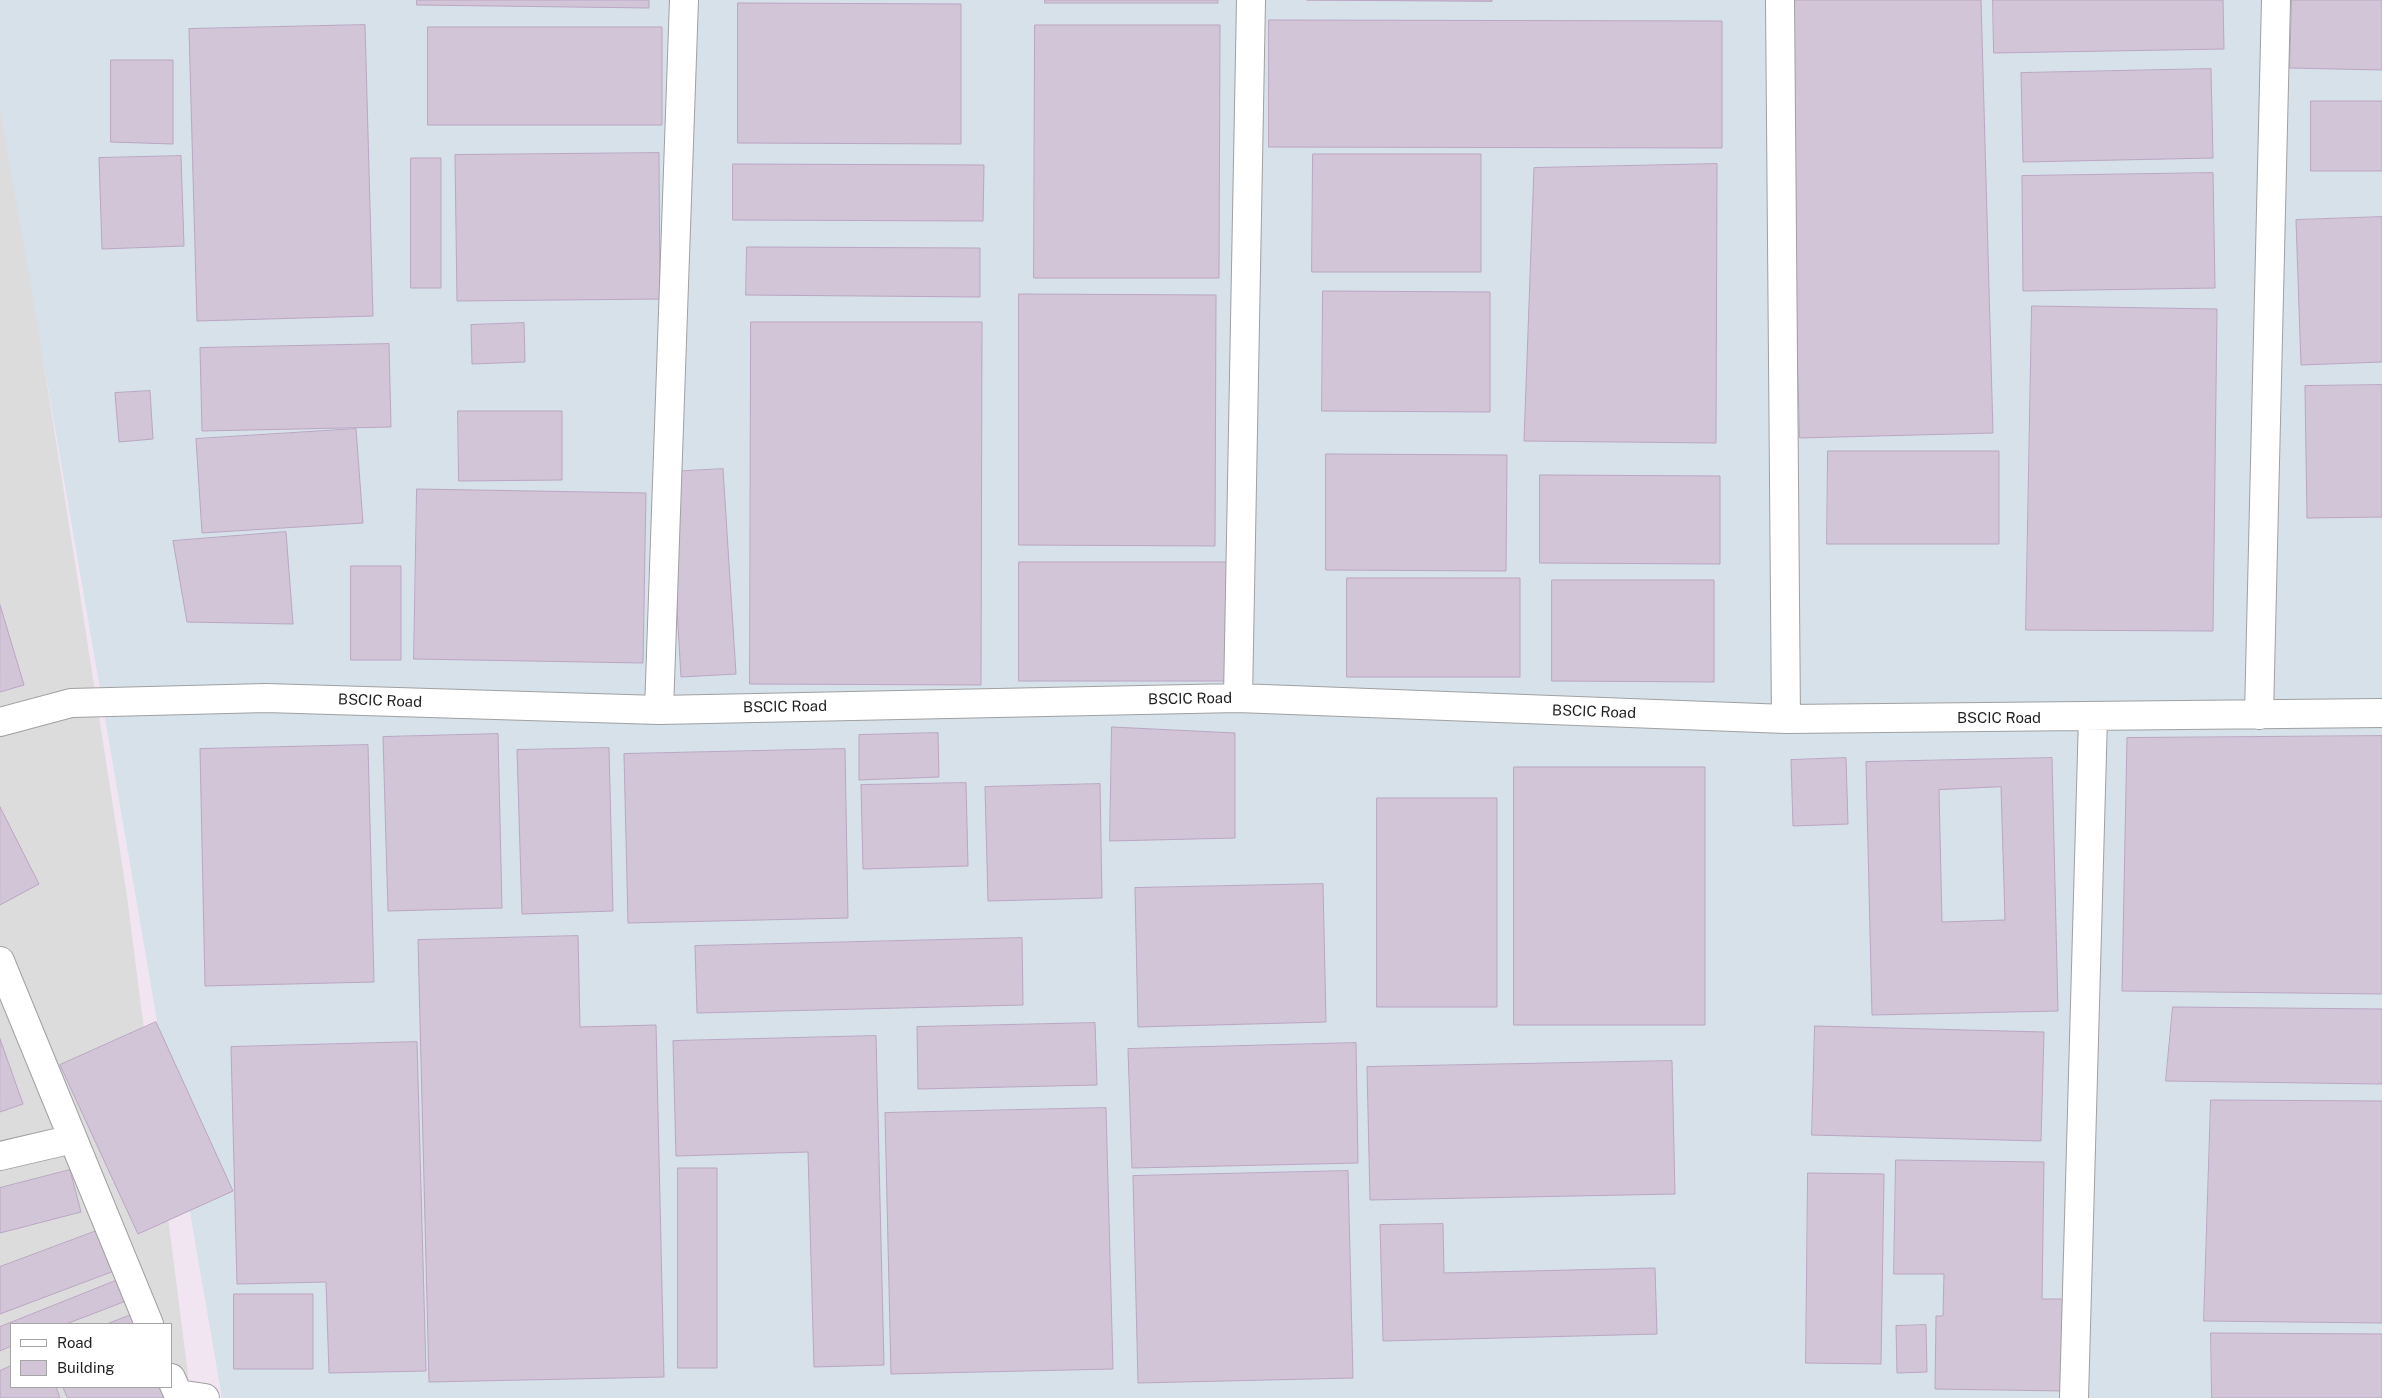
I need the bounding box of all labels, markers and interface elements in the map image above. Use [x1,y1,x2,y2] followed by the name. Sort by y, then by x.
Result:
[1148,689,1232,709] street label: BSCIC Road
[338,691,422,711] street label: BSCIC Road
[743,697,827,717] street label: BSCIC Road
[1552,702,1636,722] street label: BSCIC Road
[1957,709,2041,727] street label: BSCIC Road
[10,1323,172,1388] legend
[57,1334,93,1351] text: Road
[57,1359,115,1376] text: Building

